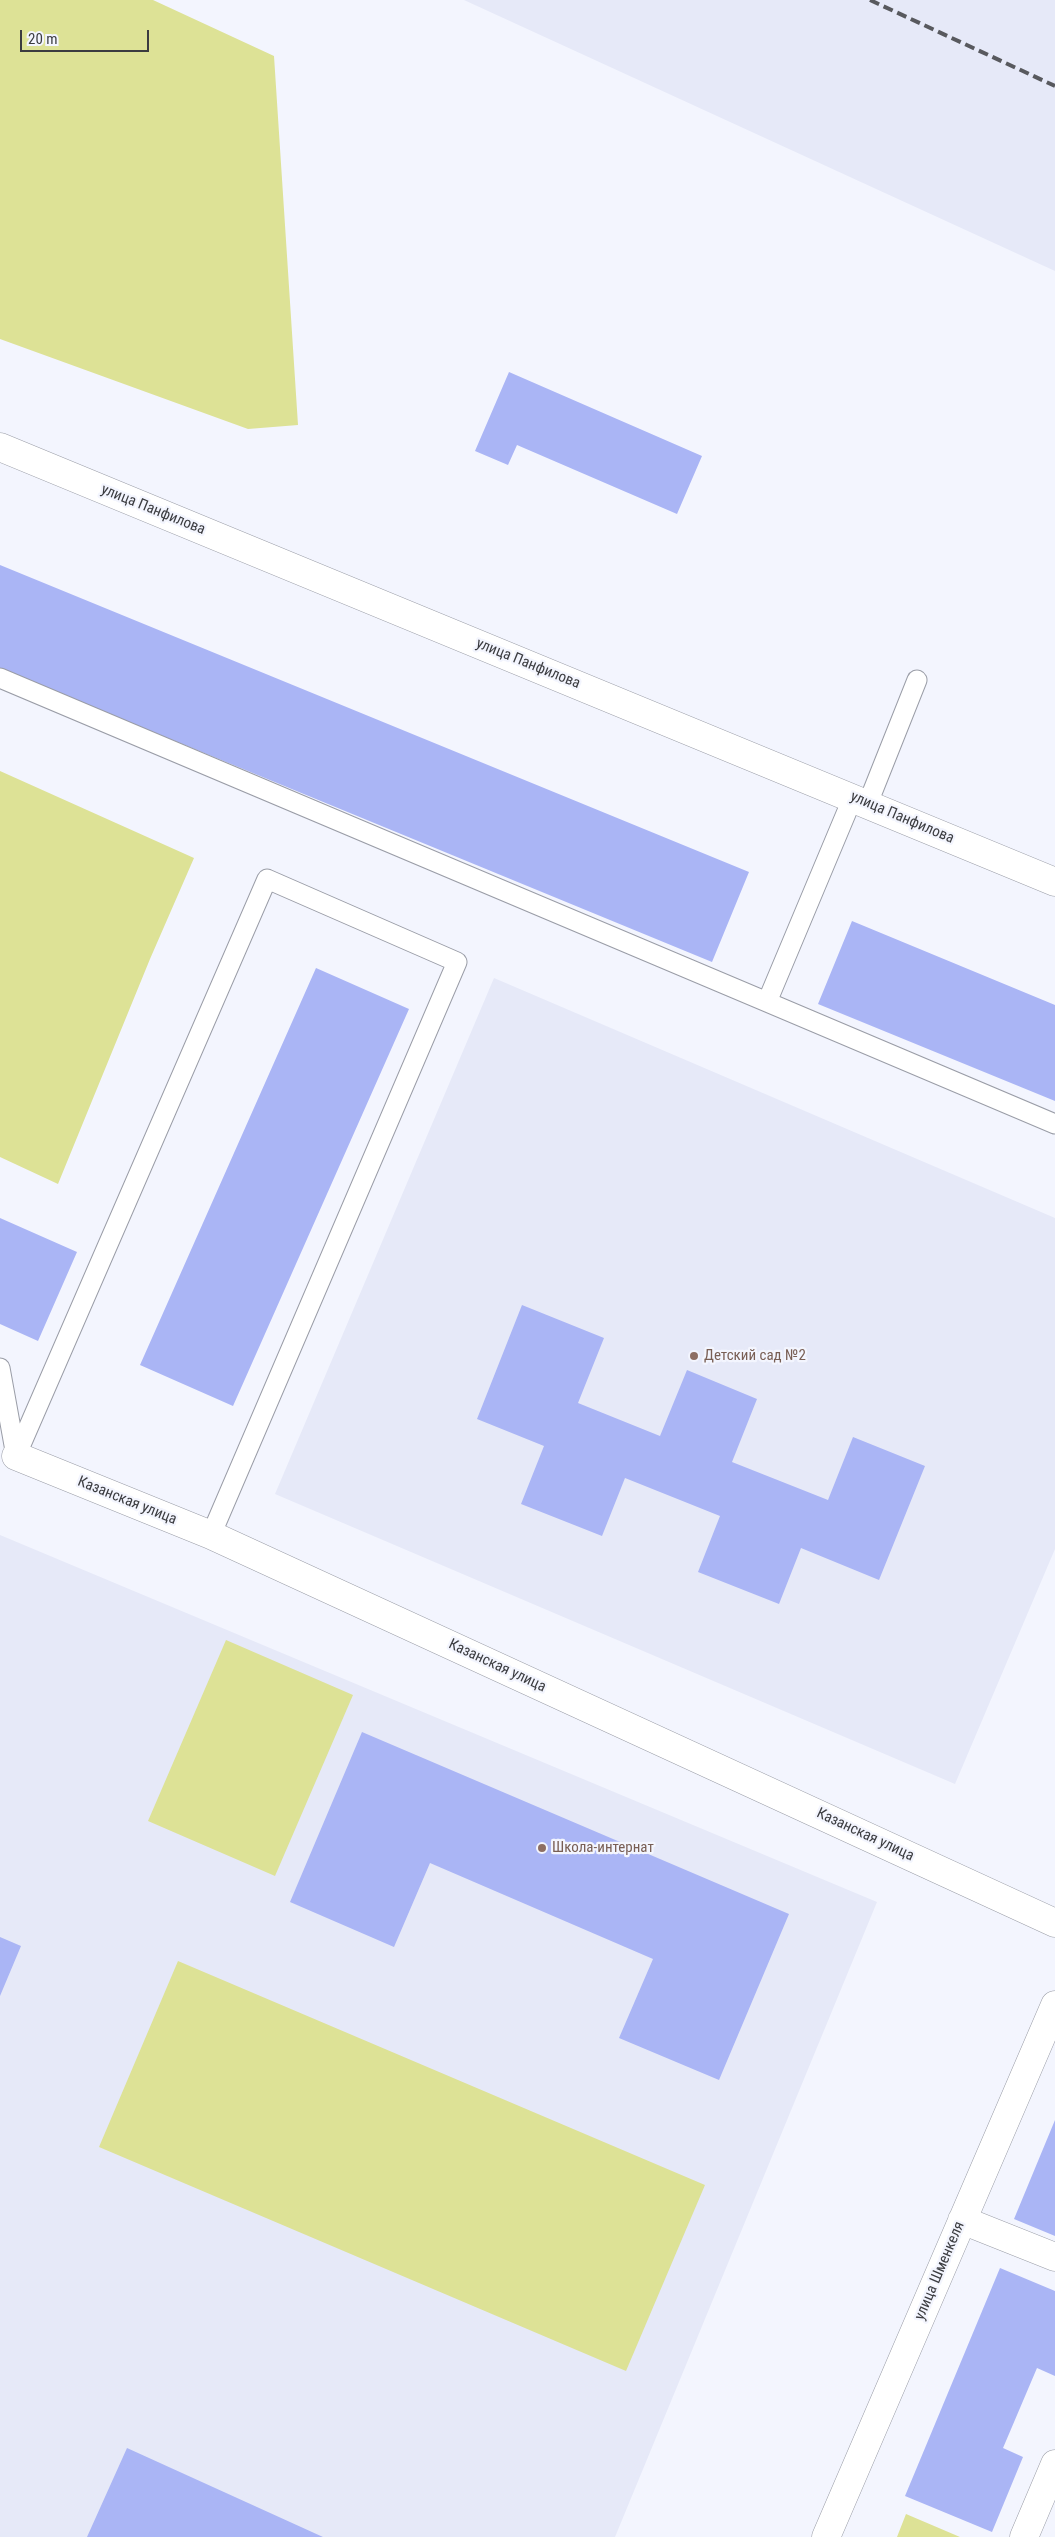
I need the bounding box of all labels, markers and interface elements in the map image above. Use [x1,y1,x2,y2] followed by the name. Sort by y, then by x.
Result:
[22,20,151,52] scale bar
[28,30,58,48] text: 20 m
[98,481,208,539] street label: улица Панфилова
[473,635,583,693] street label: улица Панфилова
[847,788,957,848] street label: улица Панфилова
[704,1347,806,1365] place label: Детский сад №2
[688,1350,700,1362] marker: Детский сад №2
[75,1473,179,1529] street label: Казанская улица
[445,1636,549,1696] street label: Казанская улица
[813,1805,917,1865] street label: Казанская улица
[552,1839,654,1857] place label: Школа-интернат
[536,1842,548,1854] marker: Школа-интернат
[911,2219,969,2323] street label: улица Шменкеля

